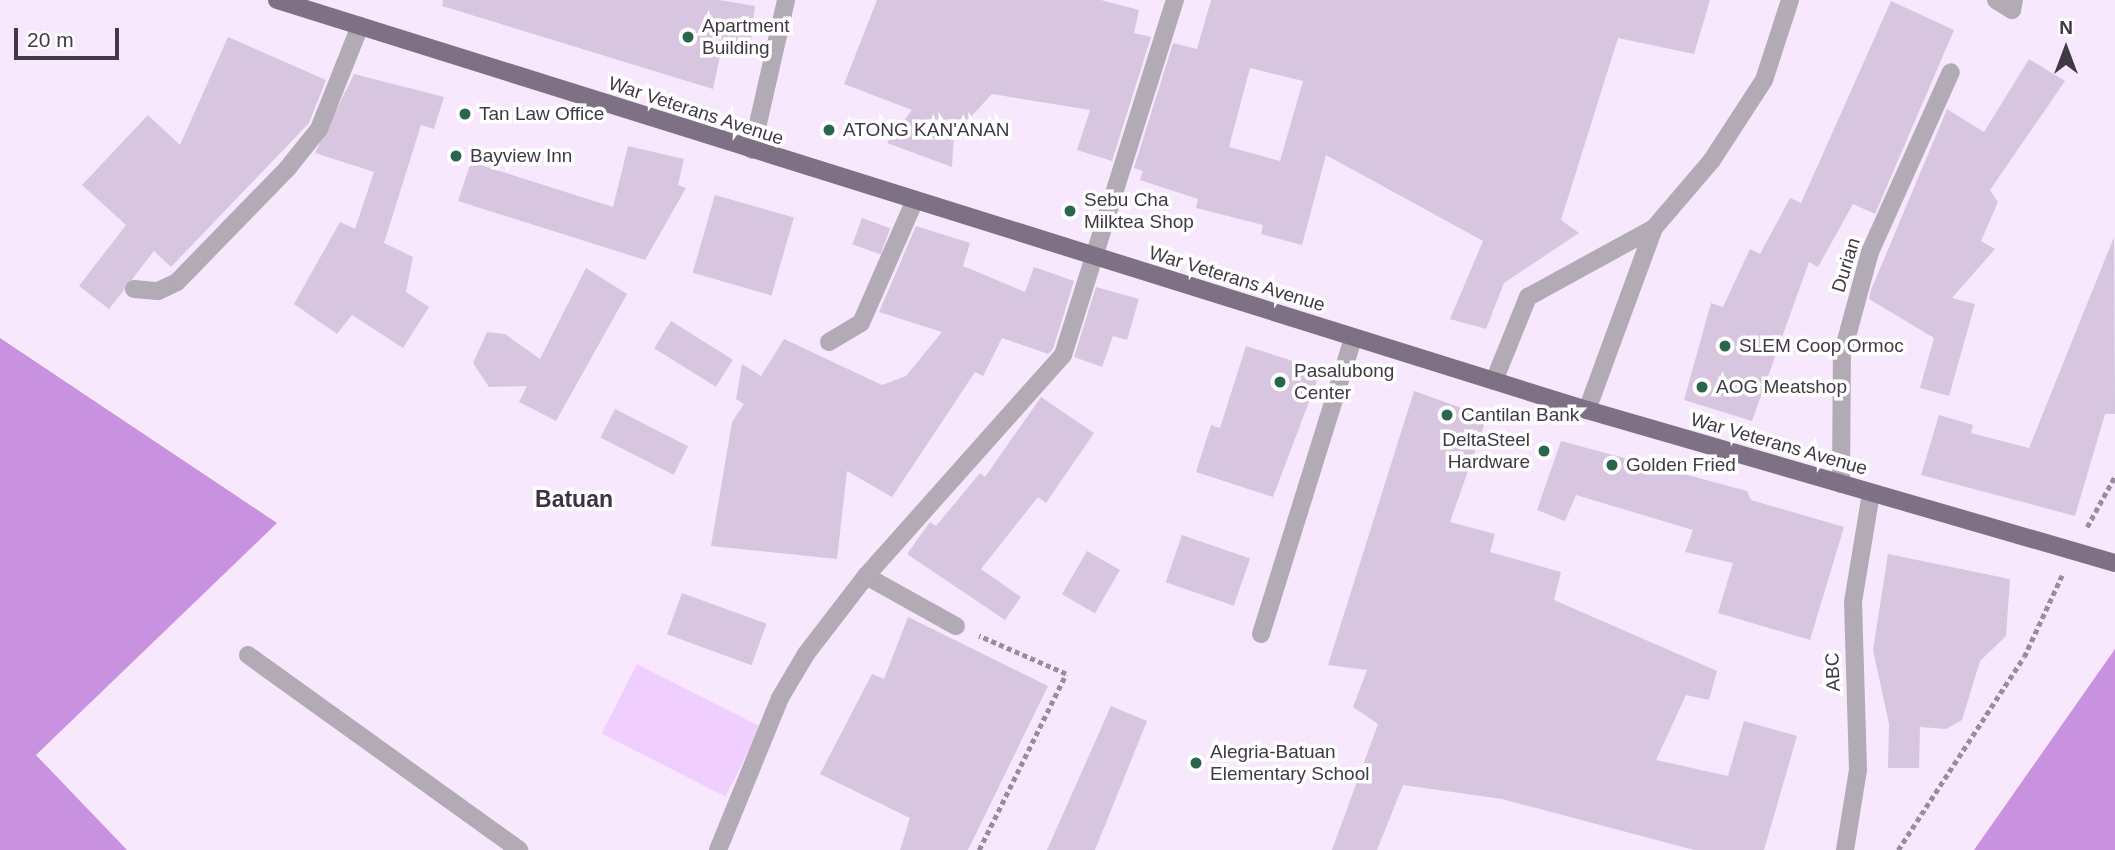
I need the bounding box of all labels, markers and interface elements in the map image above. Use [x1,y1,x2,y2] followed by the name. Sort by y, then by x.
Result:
[18,14,122,58] scale bar
[2031,14,2101,84] north arrow
[702,15,790,59] place label: Apartment Building
[2059,17,2073,38] text: N
[27,28,74,51] text: 20 m
[680,29,696,45] marker: Apartment Building
[605,72,787,150] street label: War Veterans Avenue
[479,103,604,125] place label: Tan Law Office
[457,106,473,122] marker: Tan Law Office
[843,119,1010,141] place label: ATONG KAN'ANAN
[821,122,837,138] marker: ATONG KAN'ANAN
[470,145,572,167] place label: Bayview Inn
[448,148,464,164] marker: Bayview Inn
[1084,189,1194,233] place label: Sebu Cha Milktea Shop
[1062,203,1078,219] marker: Sebu Cha Milktea Shop
[1827,235,1865,295] street label: Durian
[1146,241,1328,317] street label: War Veterans Avenue
[1739,335,1904,357] place label: SLEM Coop Ormoc
[1717,338,1733,354] marker: SLEM Coop Ormoc
[1294,360,1394,404] place label: Pasalubong Center
[1272,374,1288,390] marker: Pasalubong Center
[1716,376,1847,398] place label: AOG Meatshop
[1694,379,1710,395] marker: AOG Meatshop
[1461,404,1579,426] place label: Cantilan Bank
[1439,407,1455,423] marker: Cantilan Bank
[1688,408,1870,480] street label: War Veterans Avenue
[1442,429,1530,473] place label: DeltaSteel Hardware
[1536,443,1552,459] marker: DeltaSteel Hardware
[1626,454,1736,476] place label: Golden Fried
[1604,457,1620,473] marker: Golden Fried
[535,485,613,513] district label: Batuan
[1821,652,1845,692] street label: ABC
[1210,741,1369,785] place label: Alegria-Batuan Elementary School
[1188,755,1204,771] marker: Alegria-Batuan Elementary School

